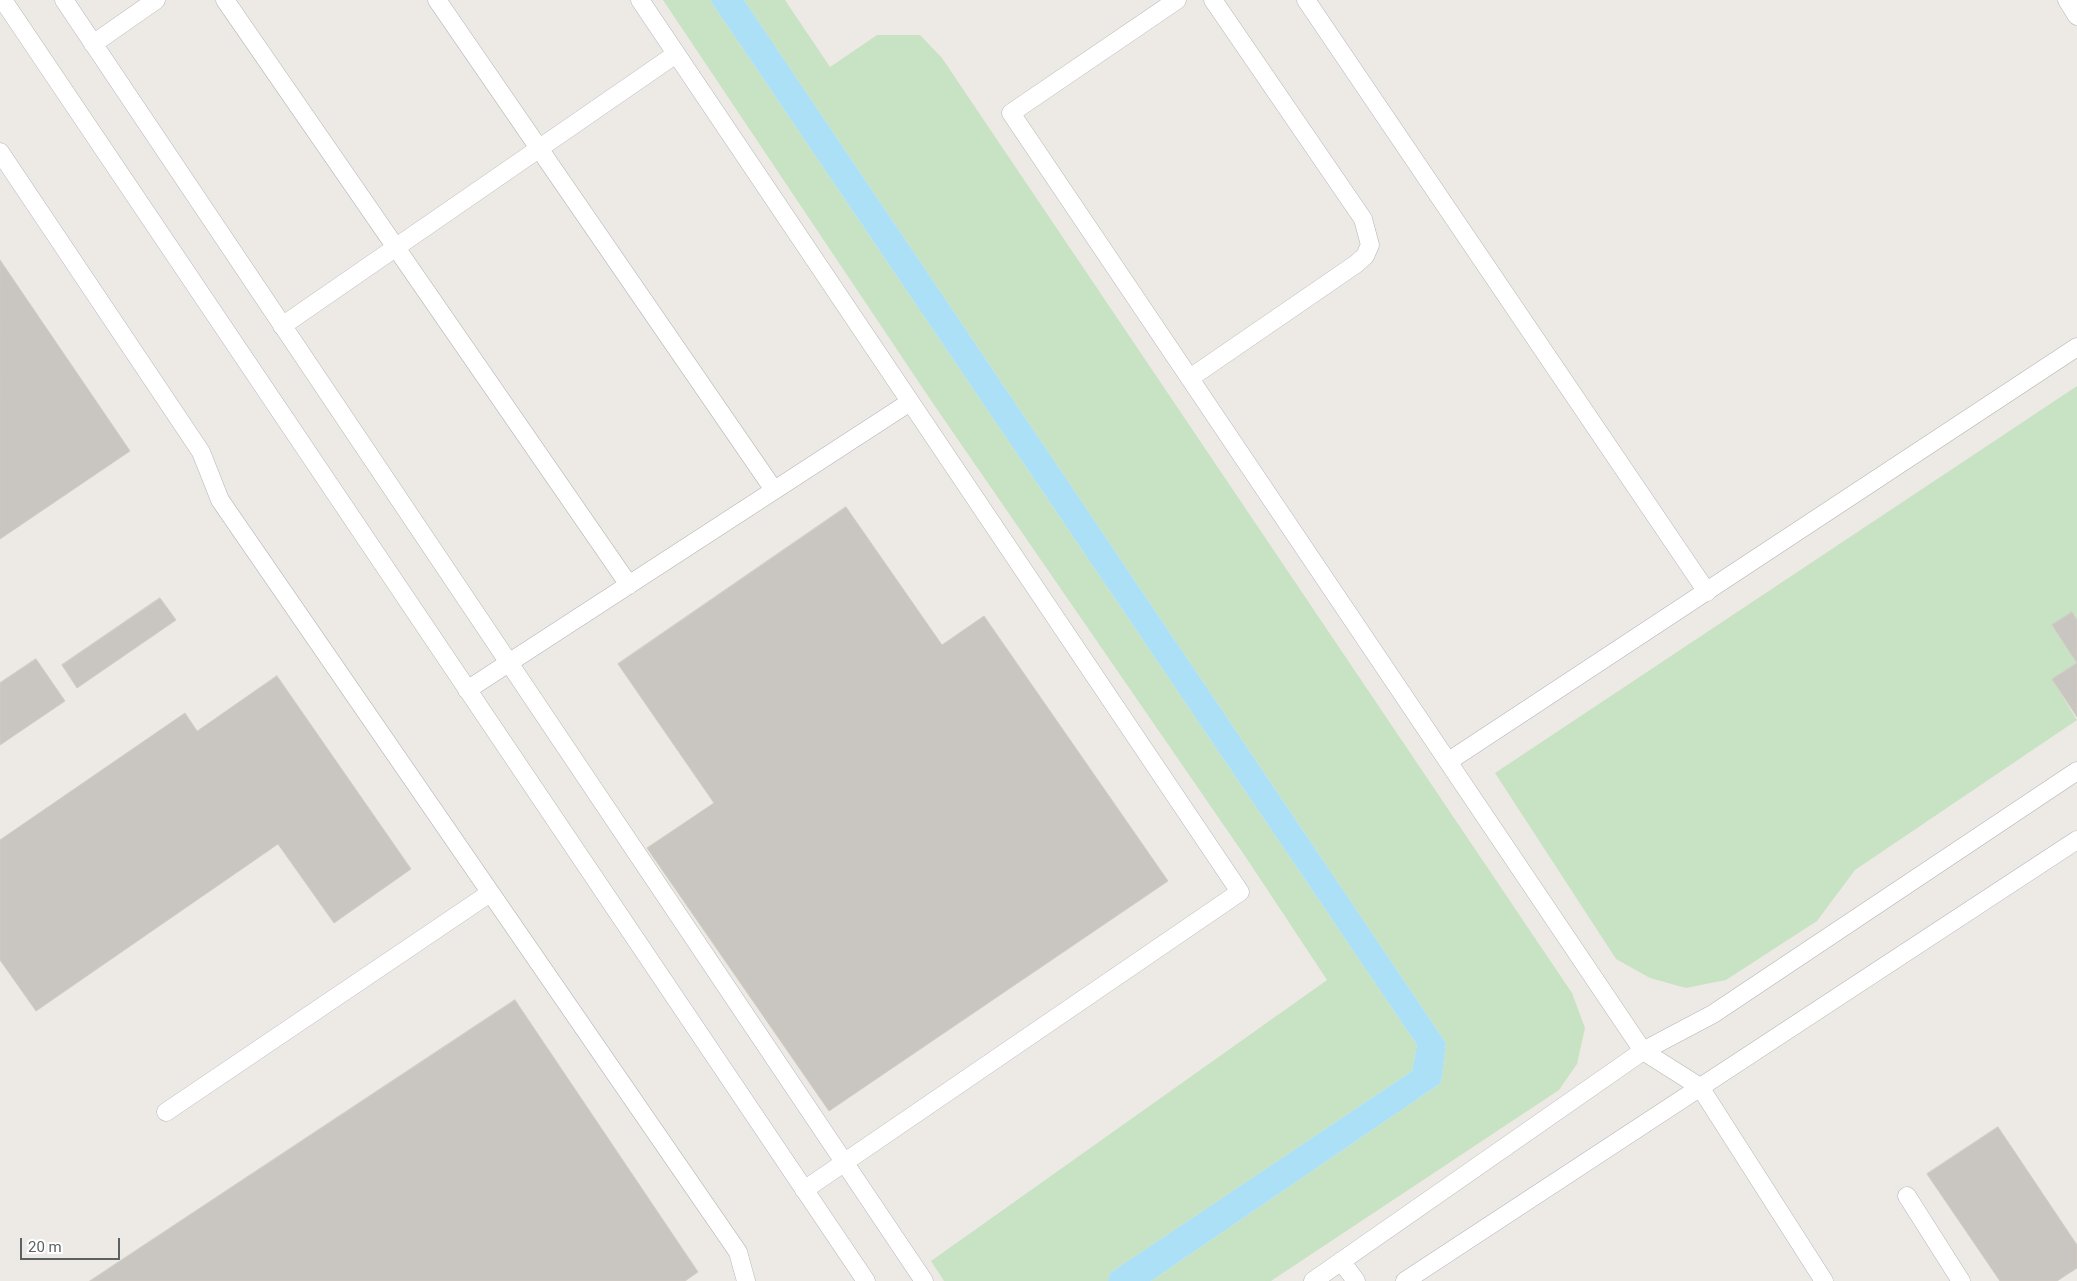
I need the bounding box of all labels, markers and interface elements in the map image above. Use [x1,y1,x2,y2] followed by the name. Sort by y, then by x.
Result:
[22,1228,122,1260] scale bar
[28,1238,62,1256] text: 20 m

